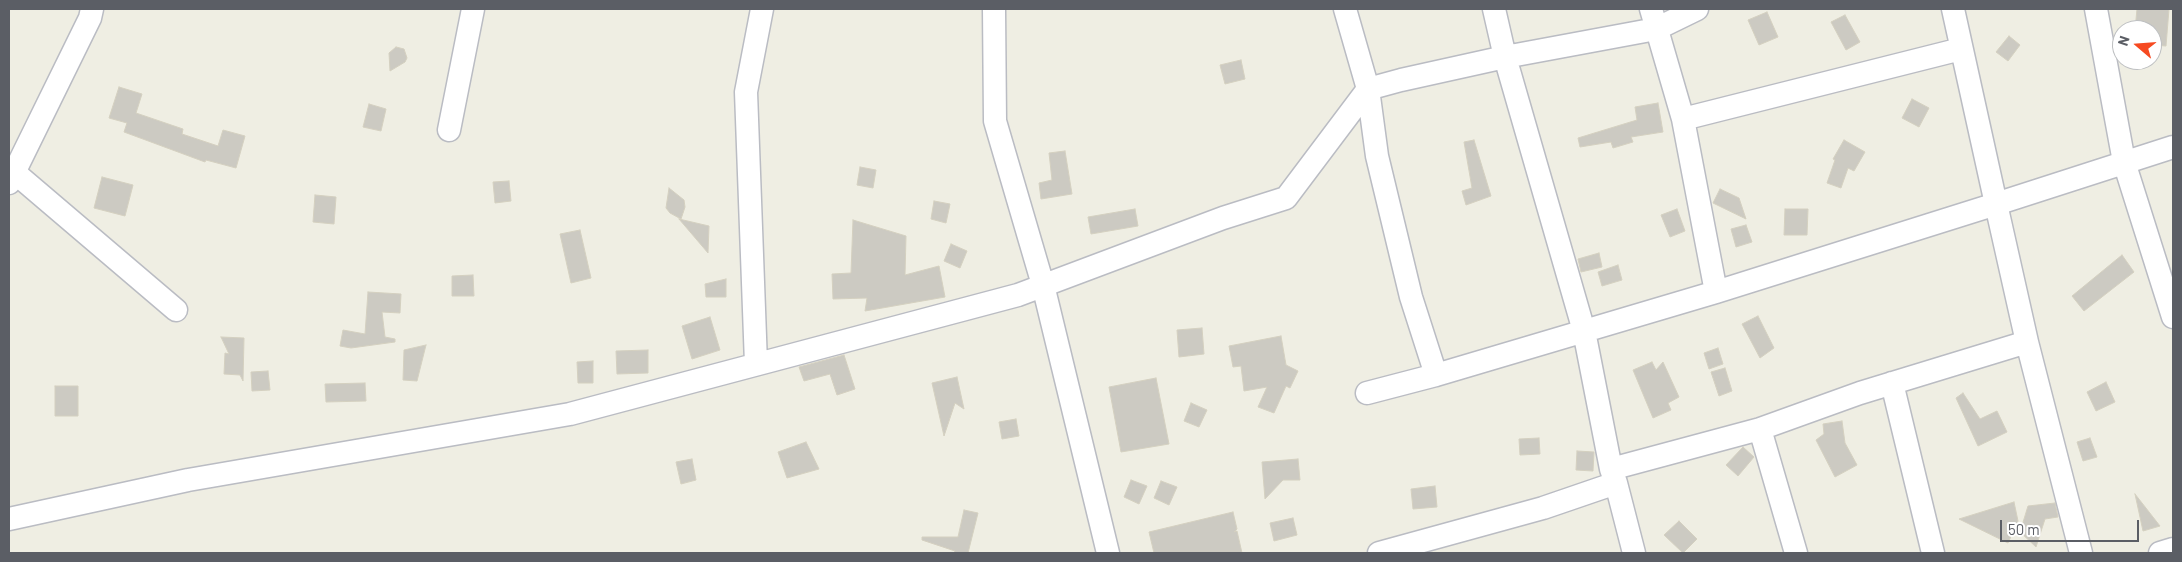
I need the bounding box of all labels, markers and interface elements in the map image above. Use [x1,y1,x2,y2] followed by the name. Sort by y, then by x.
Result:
[2112,20,2162,70] north arrow
[2114,33,2133,48] text: N
[2002,510,2141,542] scale bar
[2008,520,2040,538] text: 50 m

